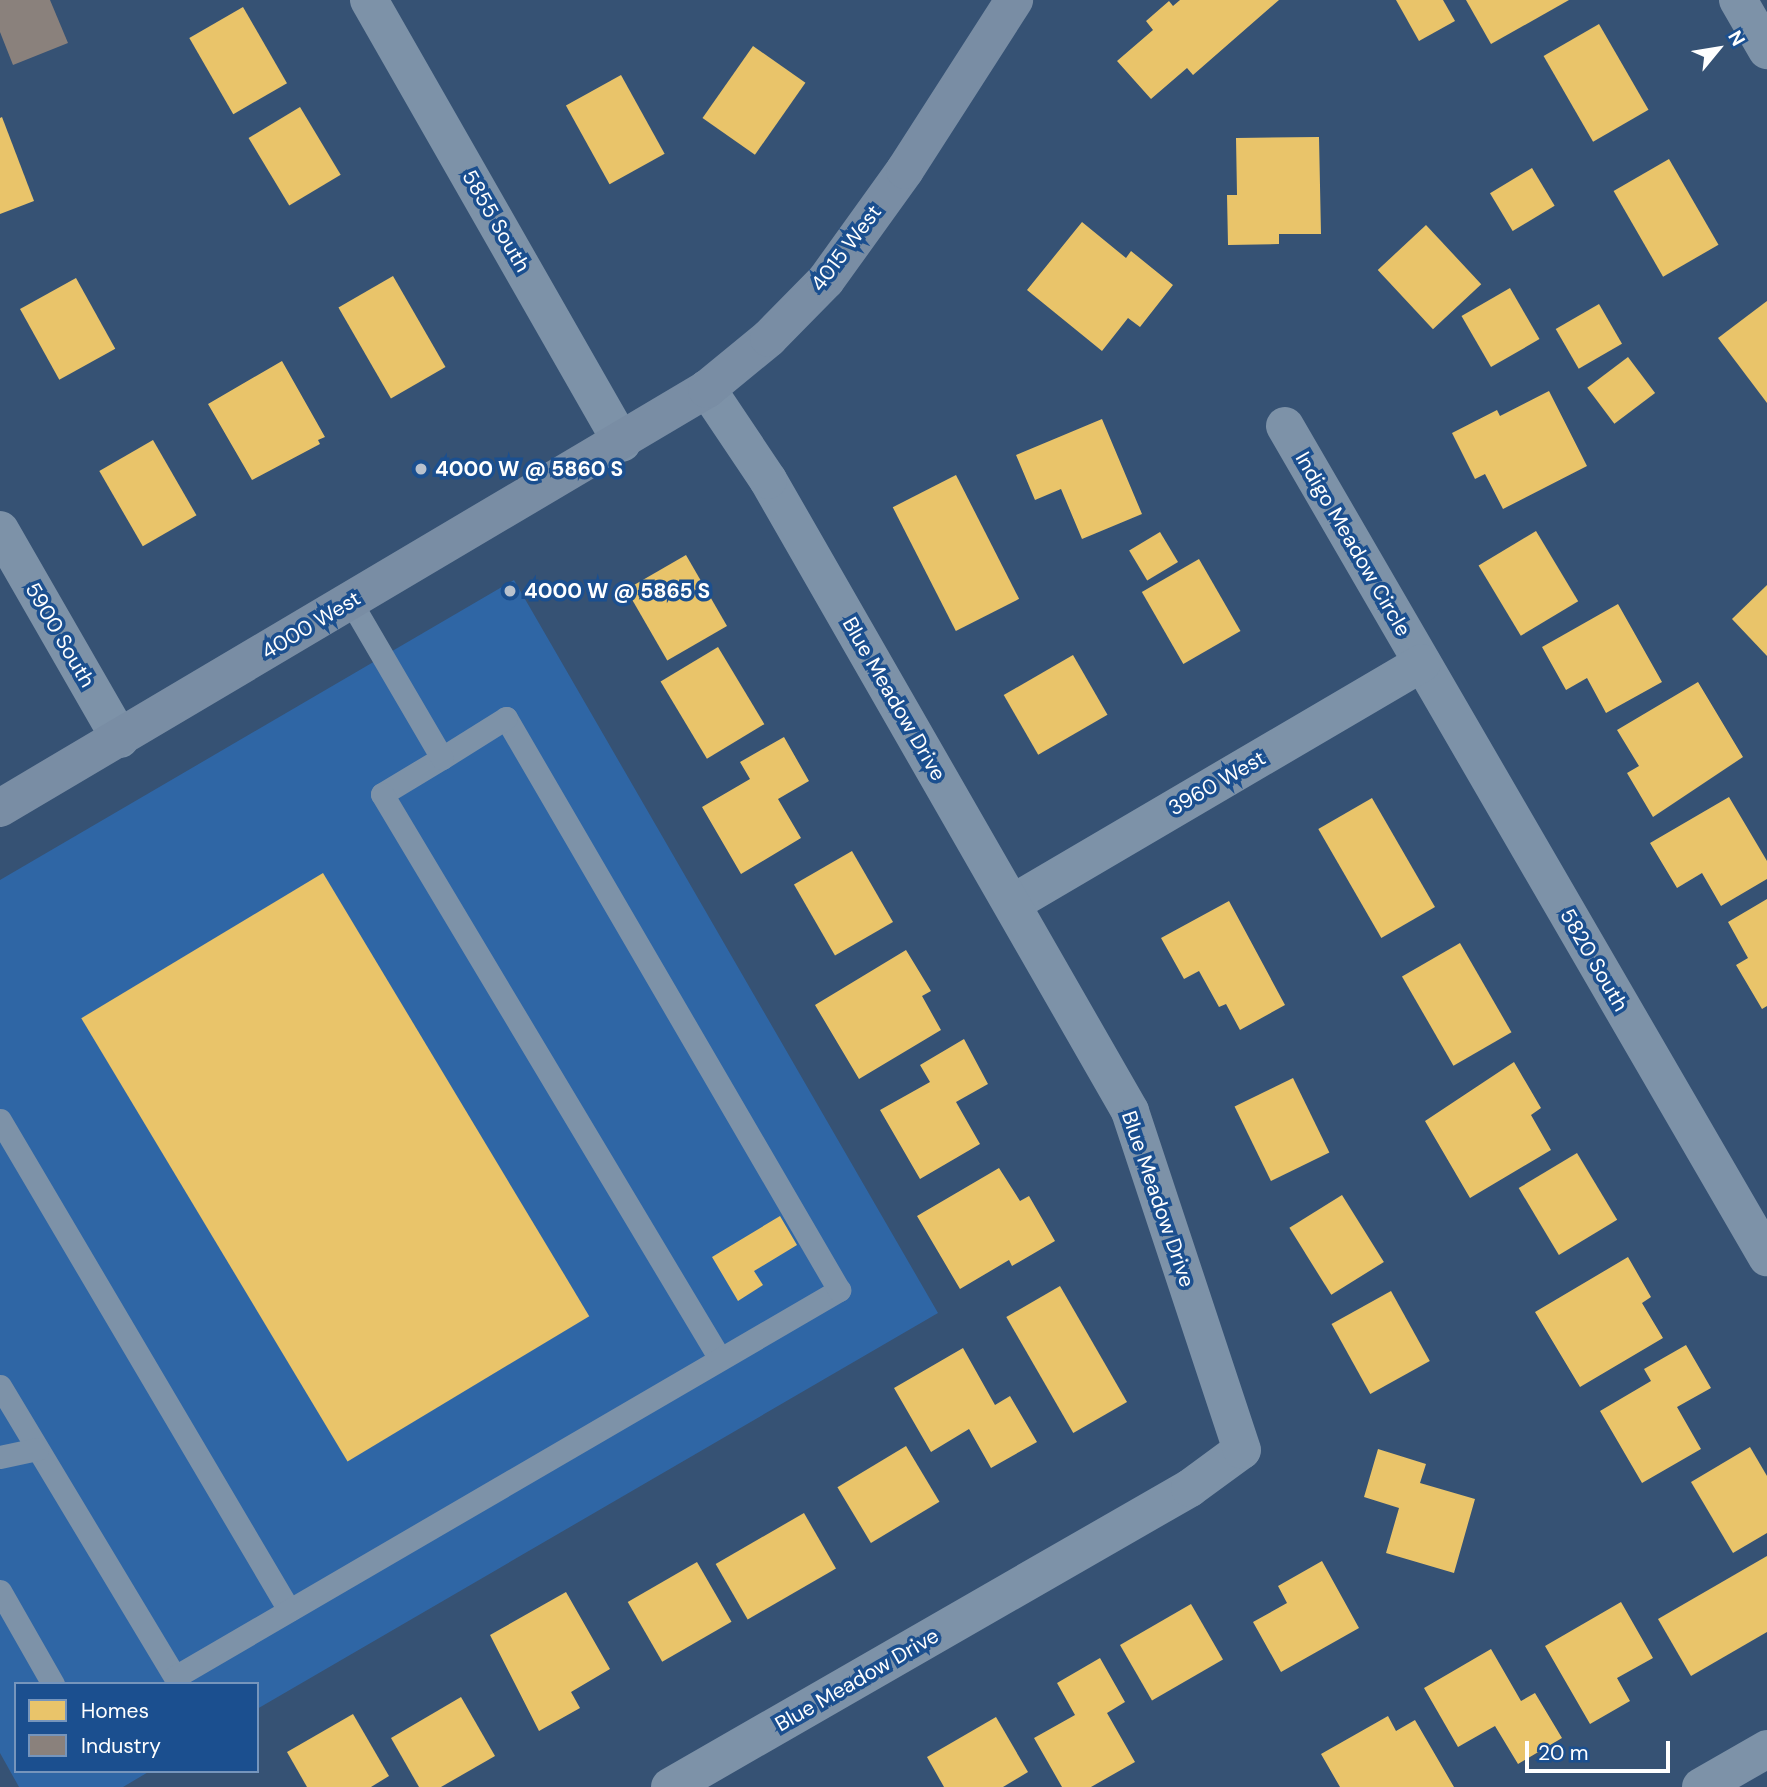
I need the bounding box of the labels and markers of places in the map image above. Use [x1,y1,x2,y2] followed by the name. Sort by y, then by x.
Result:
[435,456,623,482] place label: 4000 W @ 5860 S
[413,461,429,477] marker: 4000 W @ 5860 S
[524,578,710,604] place label: 4000 W @ 5865 S
[502,583,518,599] marker: 4000 W @ 5865 S

